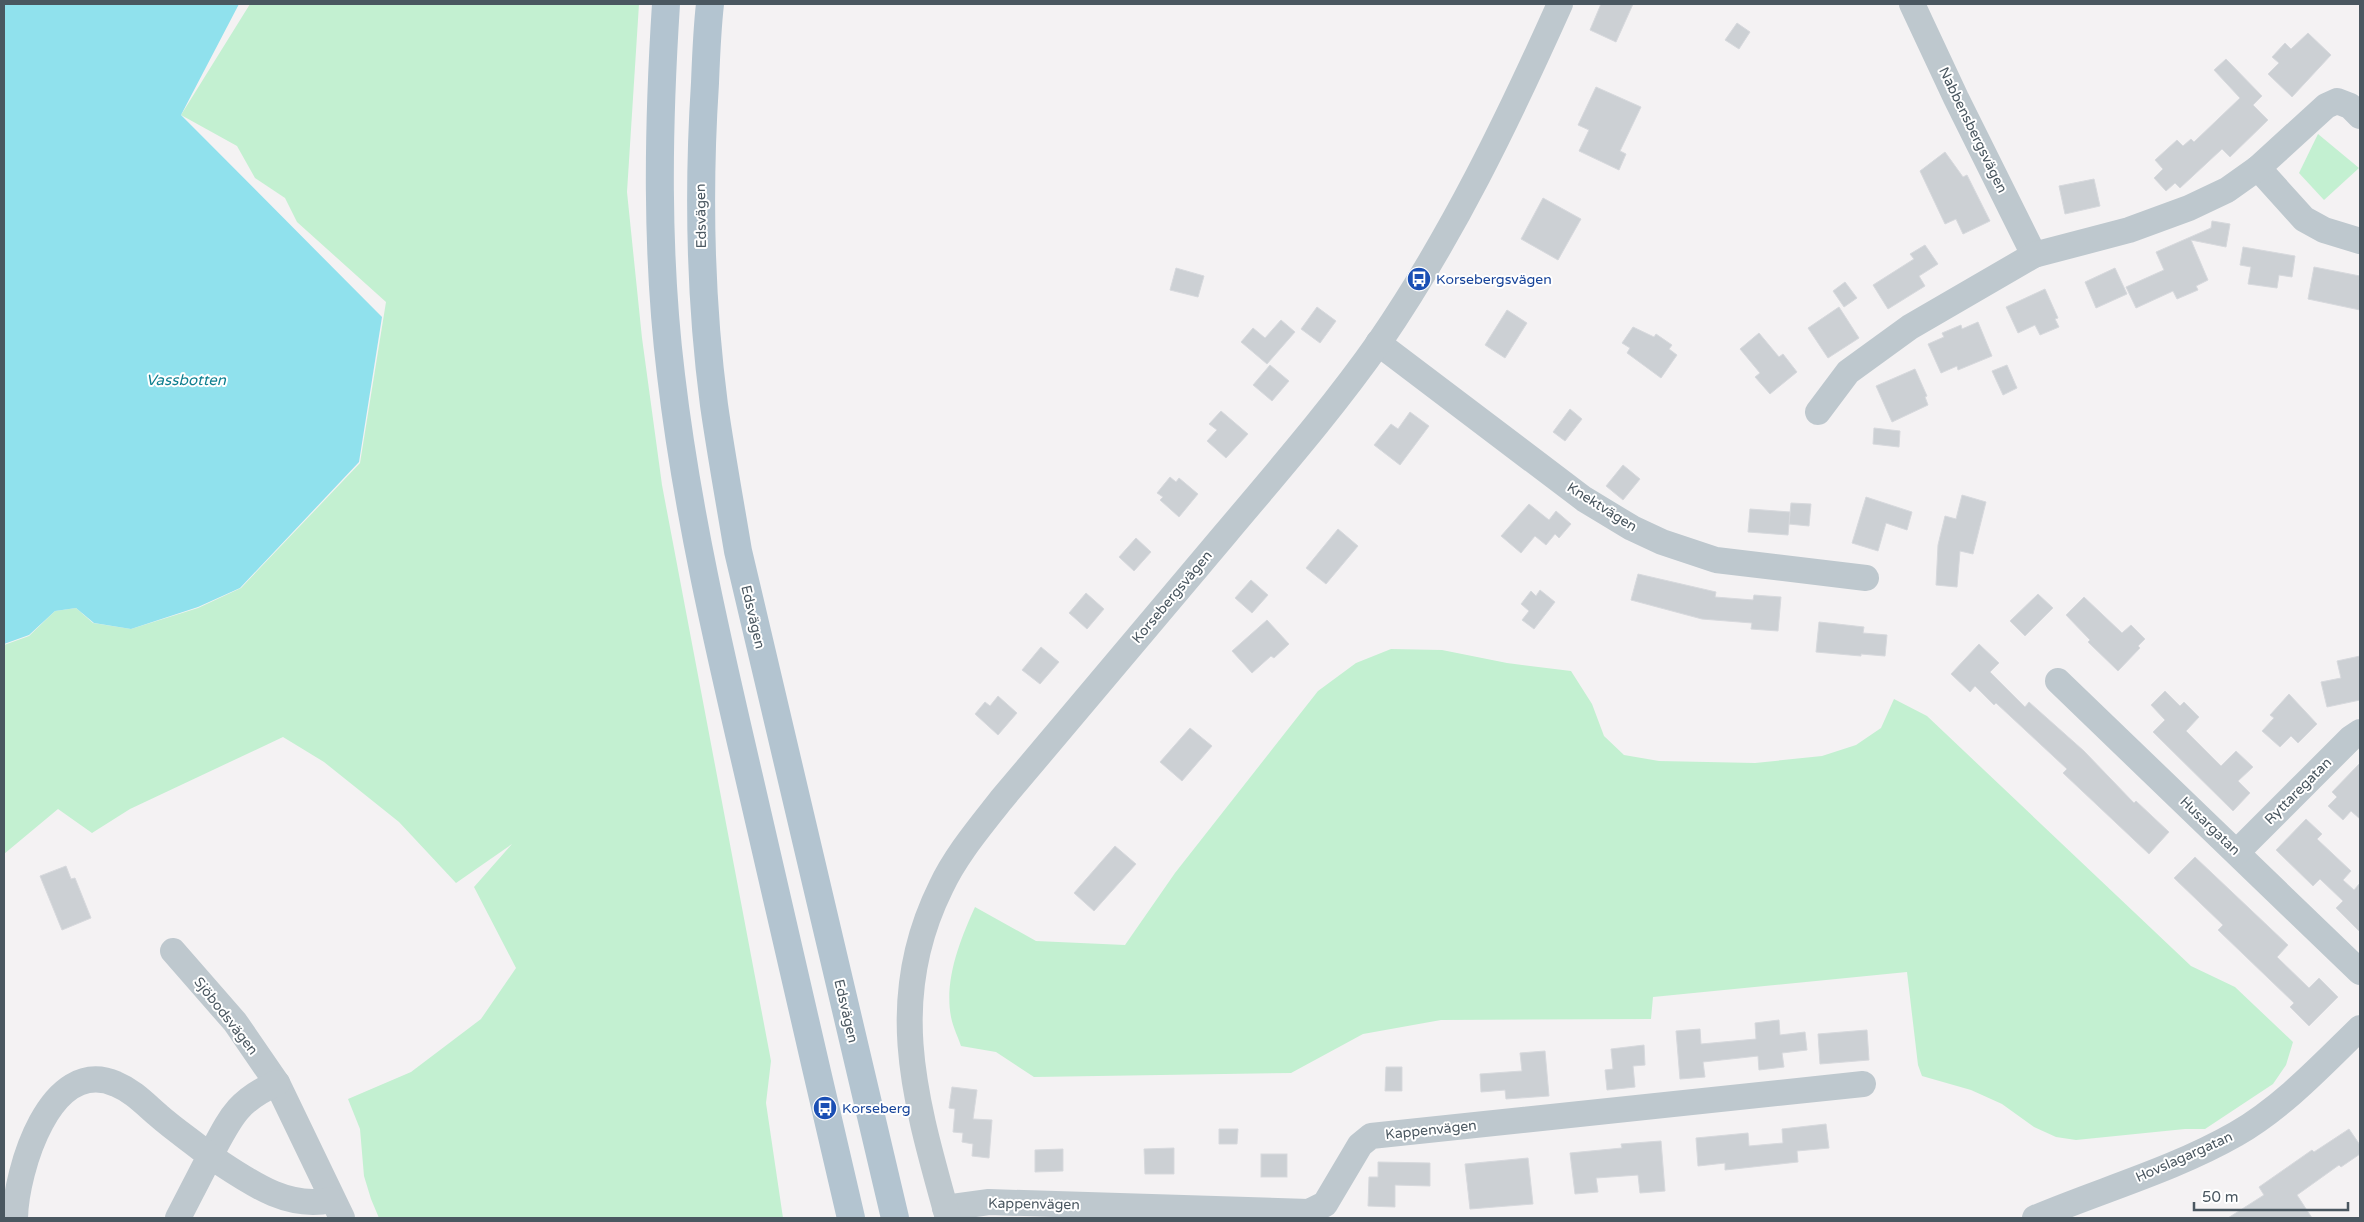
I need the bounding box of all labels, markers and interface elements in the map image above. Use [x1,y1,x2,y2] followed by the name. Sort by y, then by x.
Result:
[1935,64,2011,196] street label: Nabbensbergsvägen
[692,183,710,249] street label: Edsvägen
[1406,266,1432,292] bus stop icon: Korsebergsvägen
[1436,271,1552,288] place label: Korsebergsvägen
[146,371,227,389] water label: Vassbotten
[1564,479,1640,535] street label: Knektvägen
[1128,547,1216,647] street label: Korsebergsvägen
[737,584,769,650] street label: Edsvägen
[2261,754,2335,828] street label: Ryttaregatan
[2176,793,2244,859] street label: Husargatan
[190,974,262,1058] street label: Sjöbodsvägen
[830,978,862,1044] street label: Edsvägen
[812,1095,838,1121] bus stop icon: Korseberg
[842,1100,911,1117] place label: Korseberg
[1384,1117,1478,1143] street label: Kappenvägen
[2133,1128,2235,1186] street label: Hovslagargatan
[2194,1180,2348,1212] scale bar
[2202,1188,2239,1206] text: 50 m
[988,1195,1080,1213] street label: Kappenvägen

